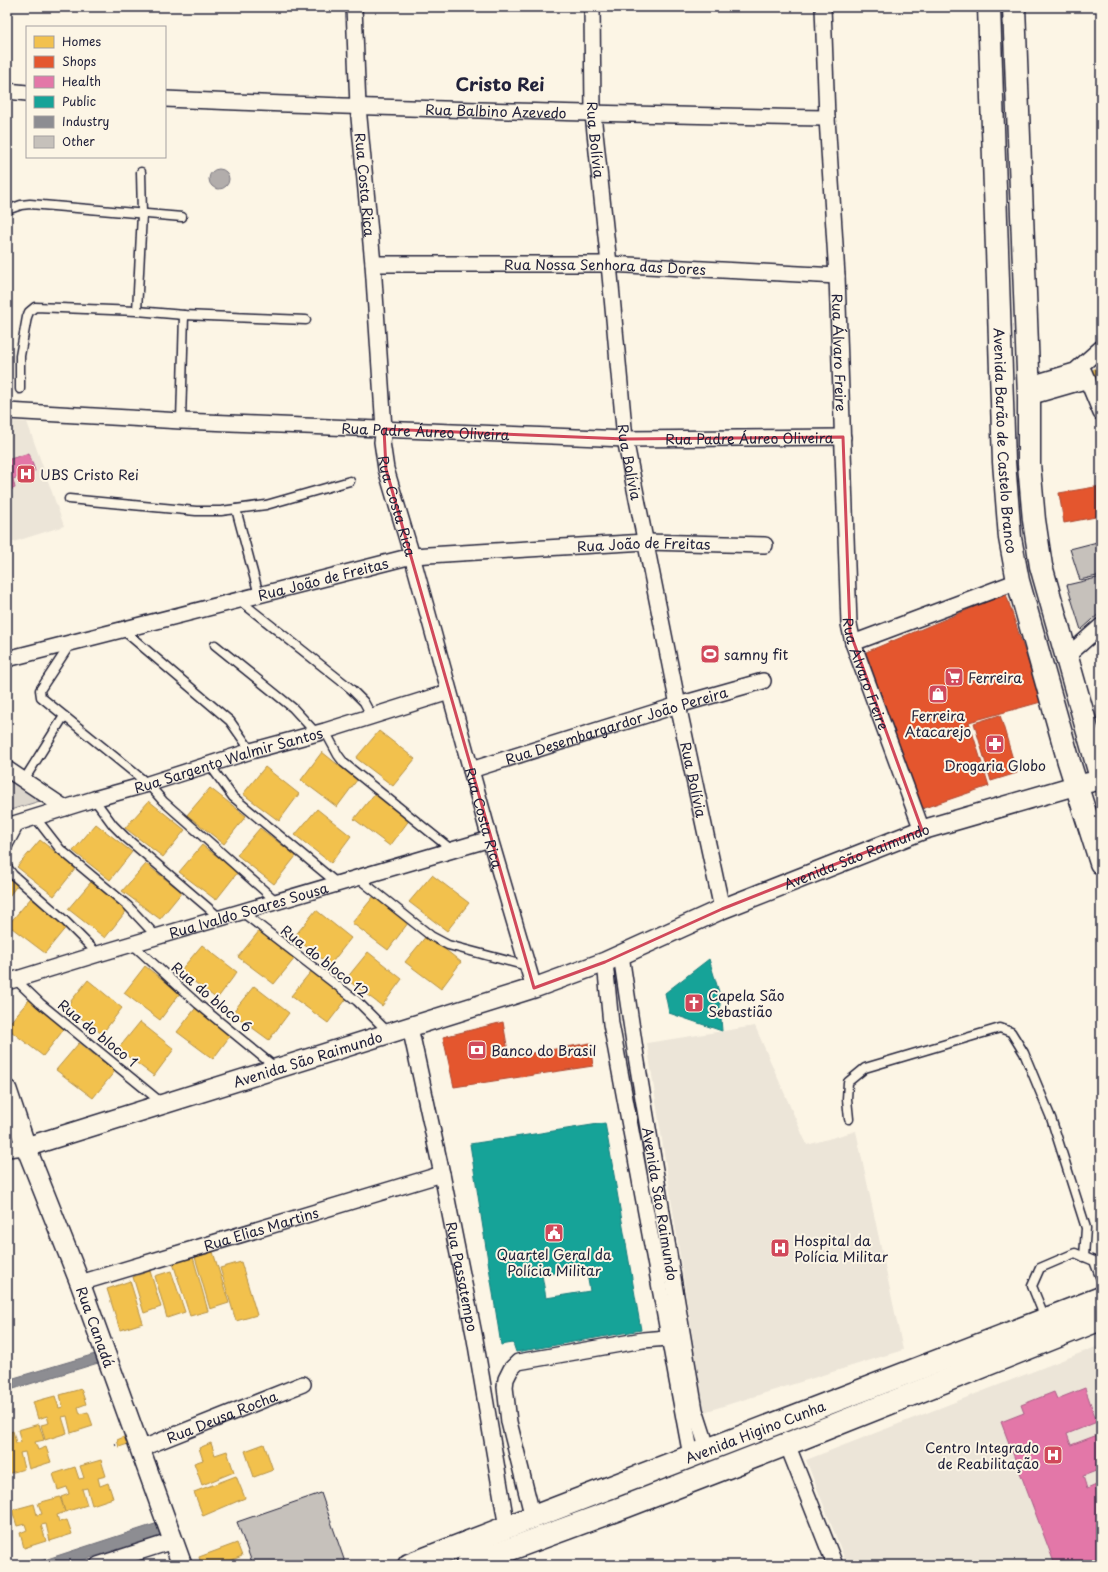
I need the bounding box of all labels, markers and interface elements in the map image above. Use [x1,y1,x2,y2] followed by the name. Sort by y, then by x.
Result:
[26,26,166,158] legend
[62,32,101,50] text: Homes
[62,52,97,70] text: Shops
[455,70,545,97] district label: Cristo Rei
[62,72,101,90] text: Health
[62,92,96,110] text: Public
[425,98,567,123] street label: Rua Balbino Azevedo
[582,101,610,179] street label: Rua Bolívia
[62,112,110,130] text: Industry
[62,132,95,150] text: Other
[350,132,381,238] street label: Rua Costa Rica
[504,254,706,280] street label: Rua Nossa Senhora das Dores
[827,293,852,412] street label: Rua Álvaro Freire
[989,328,1023,555] street label: Avenida Barão de Castelo Branco
[341,417,510,445] street label: Rua Padre Áureo Oliveira
[613,423,647,502] street label: Rua Bolívia
[665,427,834,449] street label: Rua Padre Áureo Oliveira
[374,454,422,559] street label: Rua Costa Rica
[15,463,37,485] hospital icon: UBS Cristo Rei
[40,464,139,485] place label: UBS Cristo Rei
[576,531,711,557] street label: Rua João de Freitas
[256,552,390,605] street label: Rua João de Freitas
[838,617,895,733] street label: Rua Álvaro Freire
[699,643,721,665] sports icon: samny fit
[724,644,788,665] place label: samny fit
[943,666,965,688] supermarket icon: Ferreira
[968,667,1022,688] place label: Ferreira
[502,681,730,769] street label: Rua Desembargardor João Pereira
[927,683,949,705] shop icon: Ferreira Atacarejo
[905,705,971,742] place label: Ferreira Atacarejo
[132,722,325,798] street label: Rua Sargento Walmir Santos
[984,733,1006,755] pharmacy icon: Drogaria Globo
[676,740,712,819] street label: Rua Bolívia
[944,755,1046,776] place label: Drogaria Globo
[460,765,509,871] street label: Rua Costa Rica
[781,818,932,894] street label: Avenida São Raimundo
[166,877,331,943] street label: Rua Ivaldo Soares Sousa
[277,920,373,1002] street label: Rua do bloco 12
[167,957,257,1037] street label: Rua do bloco 6
[708,985,785,1022] place label: Capela São Sebastião
[683,992,705,1014] church icon: Capela São Sebastião
[54,994,142,1072] street label: Rua do bloco 1
[230,1026,385,1092] street label: Avenida São Raimundo
[466,1039,488,1061] bank icon: Banco do Brasil
[491,1040,596,1061] place label: Banco do Brasil
[638,1126,684,1282] street label: Avenida São Raimundo
[201,1201,321,1256] street label: Rua Elias Martins
[441,1220,484,1333] street label: Rua Passatempo
[543,1222,565,1244] public building icon: Quartel Geral da Polícia Militar
[794,1230,889,1267] place label: Hospital da Polícia Militar
[769,1237,791,1259] hospital icon: Hospital da Polícia Militar
[496,1244,612,1281] place label: Quartel Geral da Polícia Militar
[72,1283,120,1370] street label: Rua Canadá
[163,1385,281,1448] street label: Rua Deusa Rocha
[682,1395,829,1468] street label: Avenida Higino Cunha
[925,1437,1039,1474] place label: Centro Integrado de Reabilitação
[1042,1444,1064,1466] hospital icon: Centro Integrado de Reabilitação

